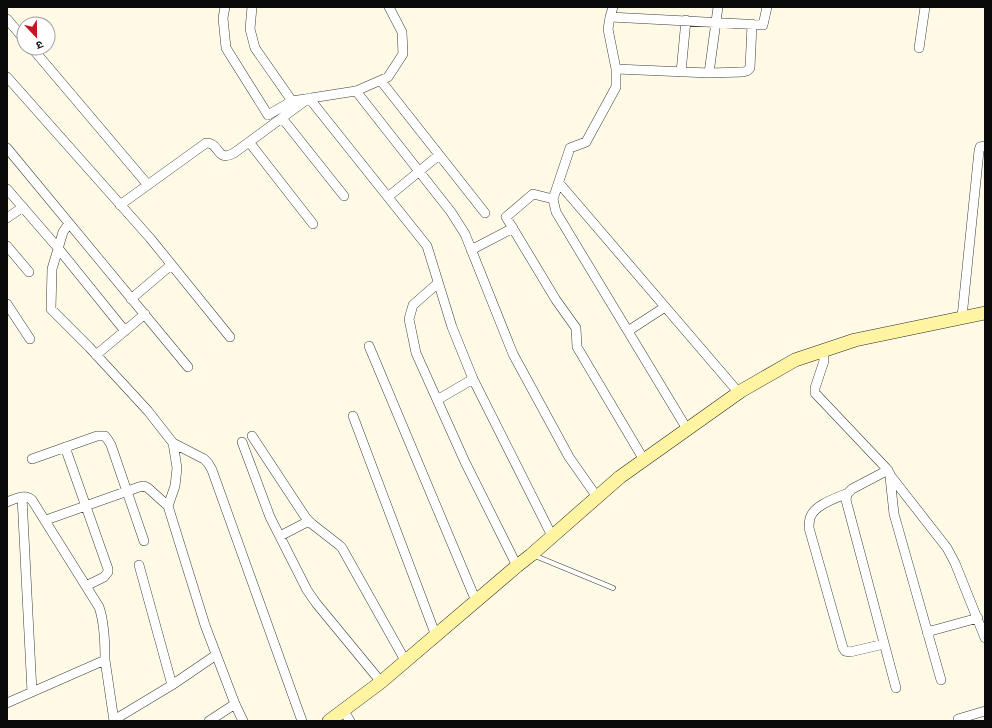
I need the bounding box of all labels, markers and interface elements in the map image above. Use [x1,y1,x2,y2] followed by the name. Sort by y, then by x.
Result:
[16,16,56,56] north arrow
[33,37,45,52] text: उ

